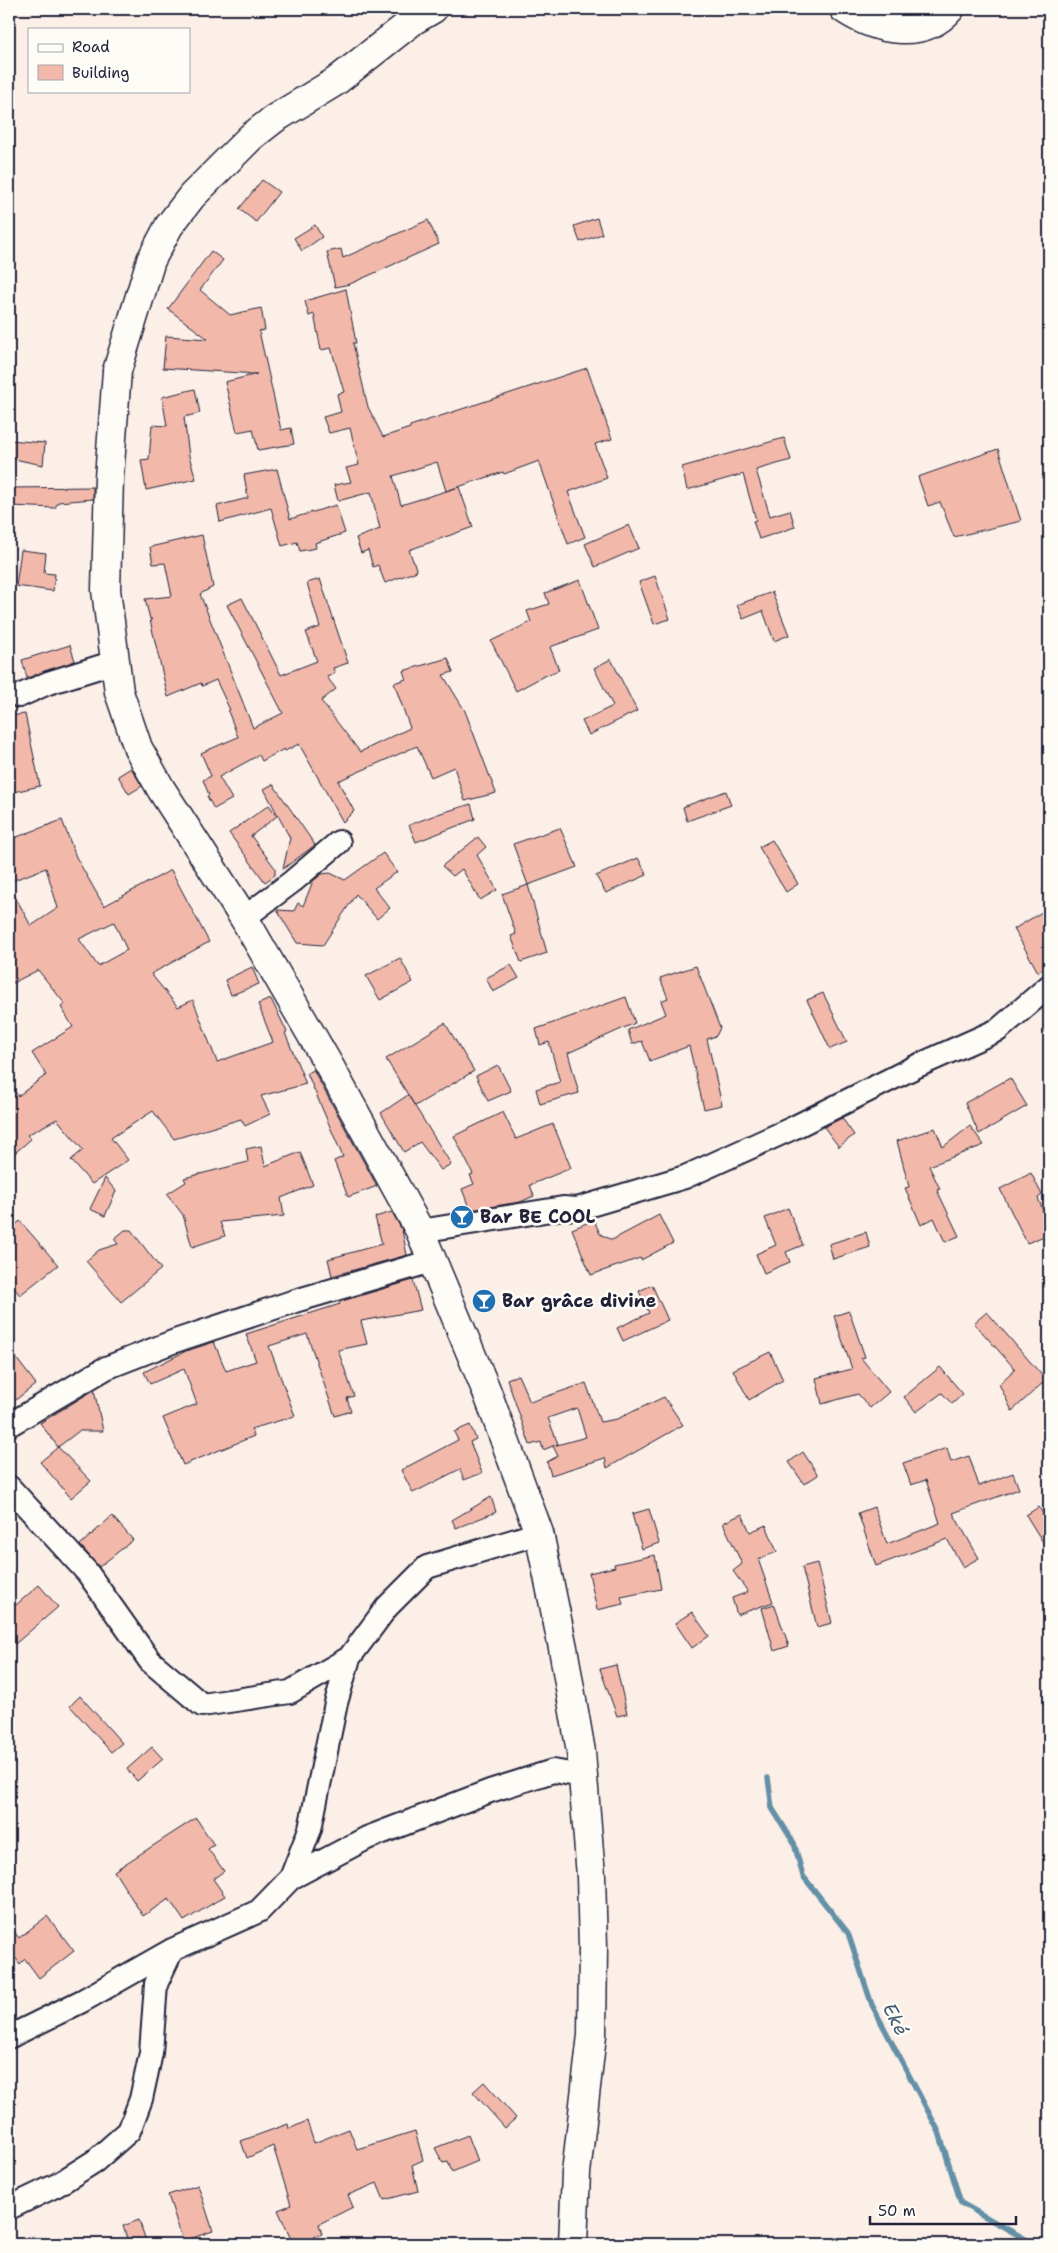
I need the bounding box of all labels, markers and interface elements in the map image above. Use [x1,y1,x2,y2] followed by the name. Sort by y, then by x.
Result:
[28,28,190,92] legend
[72,37,110,57] text: Road
[72,63,129,83] text: Building
[449,1204,475,1230] bar icon: Bar BE COOL
[480,1205,596,1229] place label: Bar BE COOL
[471,1288,497,1314] bar icon: Bar grâce divine
[502,1289,657,1313] place label: Bar grâce divine
[877,1999,914,2040] water label: Eké
[870,2193,1017,2225] scale bar
[878,2201,916,2221] text: 50 m

